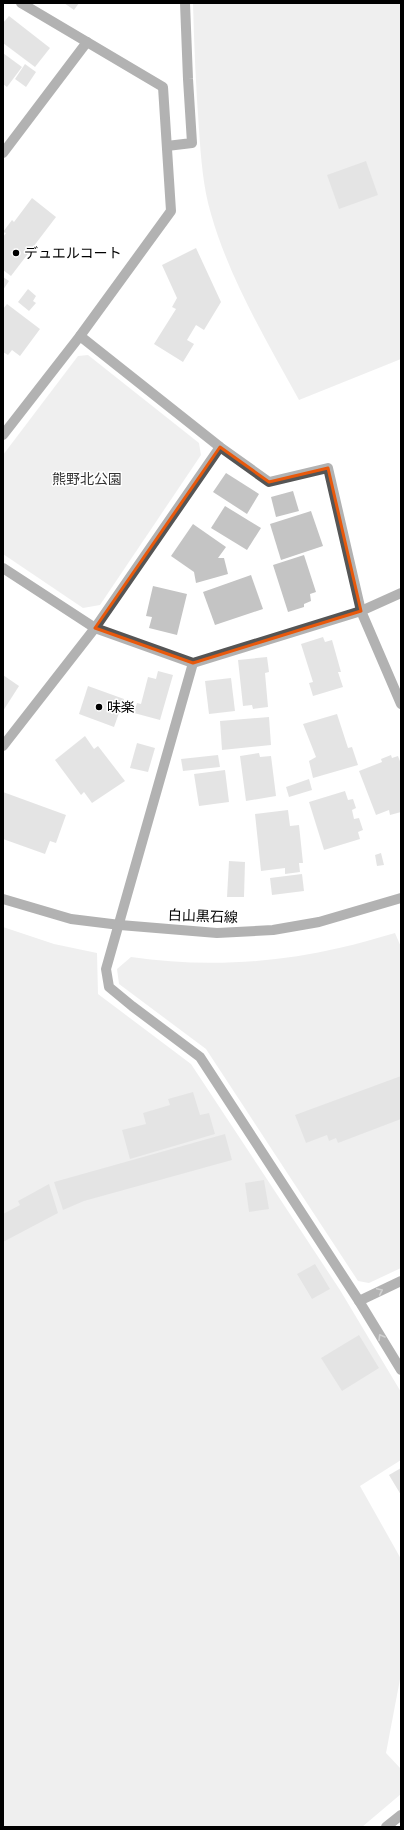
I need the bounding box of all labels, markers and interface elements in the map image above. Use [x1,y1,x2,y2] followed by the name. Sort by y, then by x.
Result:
[24,245,122,262] place label: デュエルコート
[11,248,21,258] marker: デュエルコート
[52,471,122,488] park label: 熊野北公園
[107,699,135,716] place label: 味楽
[94,702,104,712] marker: 味楽
[168,907,238,926] street label: 白山黒石線
[376,1288,383,1296] one-way arrow
[378,1334,385,1341] one-way arrow

